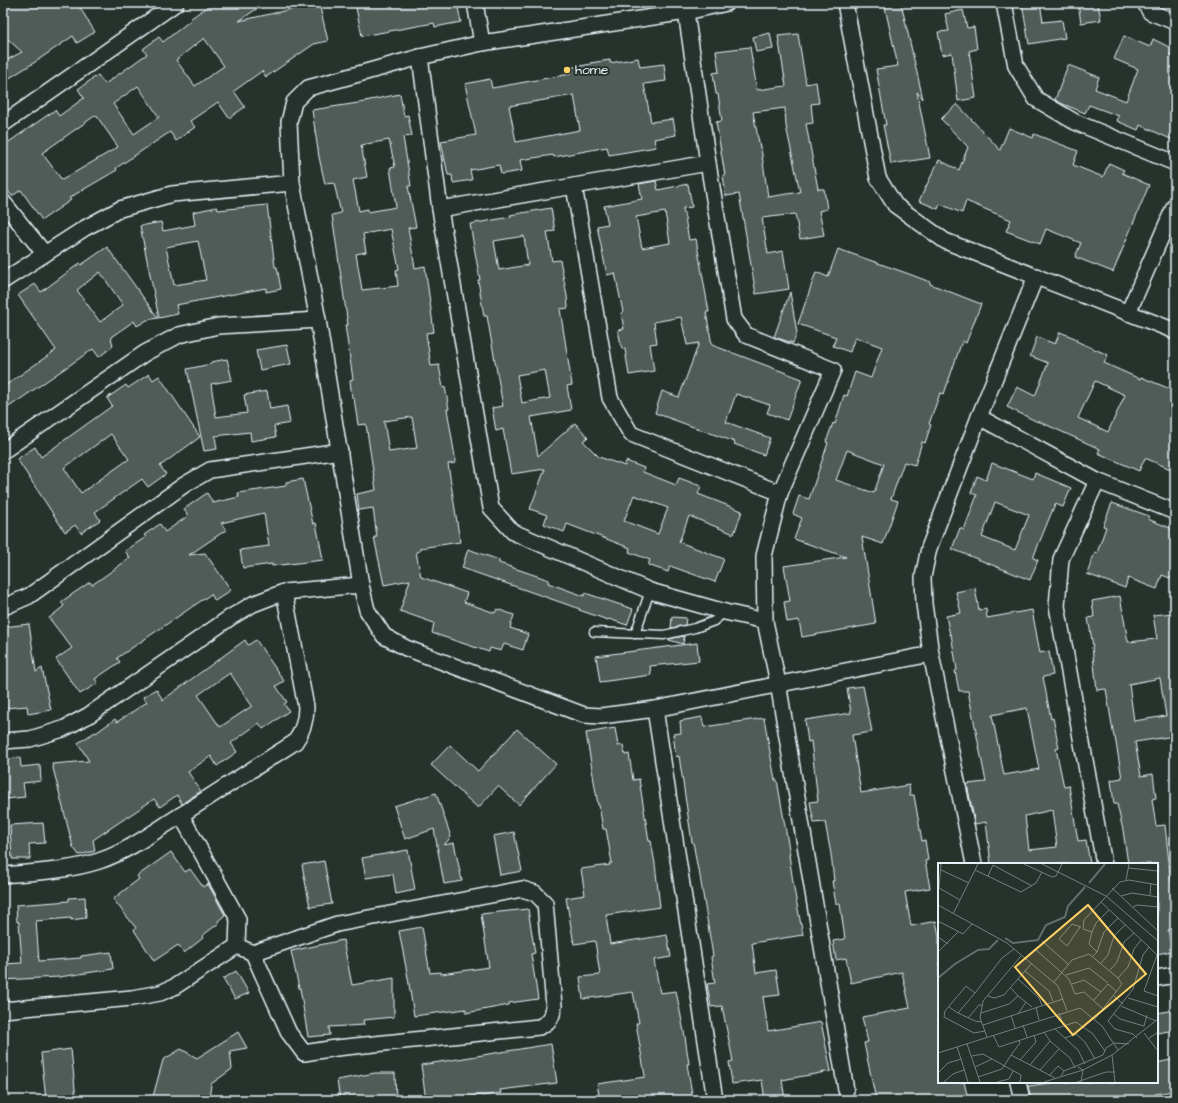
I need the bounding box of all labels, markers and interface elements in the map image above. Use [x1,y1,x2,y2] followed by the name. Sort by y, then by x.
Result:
[575,60,609,80] place label: home
[562,65,572,75] marker: home
[938,863,1158,1083] inset map

